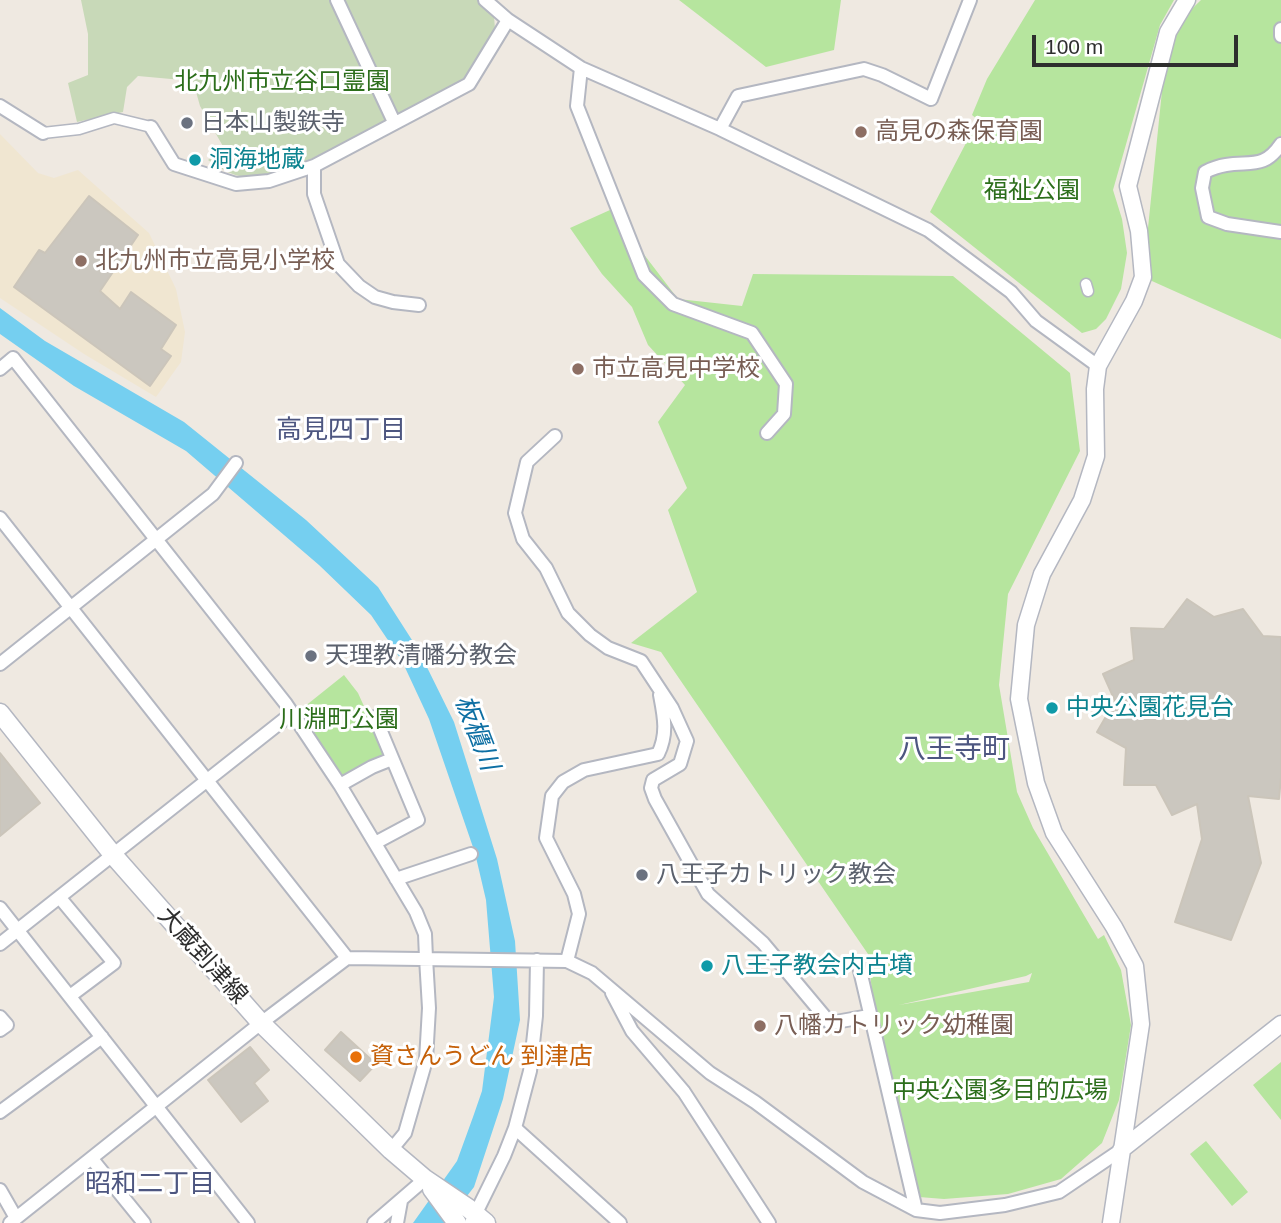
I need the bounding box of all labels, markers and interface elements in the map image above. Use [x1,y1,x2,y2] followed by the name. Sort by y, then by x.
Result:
[1036,21,1242,65] scale bar
[1045,35,1103,58] text: 100 m
[174,68,390,96] park label: 北九州市立谷口霊園
[201,109,345,137] place label: 日本山製鉄寺
[179,115,195,131] marker: 日本山製鉄寺
[875,118,1043,146] place label: 高見の森保育園
[853,124,869,140] marker: 高見の森保育園
[209,146,305,174] place label: 洞海地蔵
[187,152,203,168] marker: 洞海地蔵
[984,177,1080,205] park label: 福祉公園
[95,247,335,275] place label: 北九州市立高見小学校
[73,253,89,269] marker: 北九州市立高見小学校
[592,355,760,383] place label: 市立高見中学校
[570,361,586,377] marker: 市立高見中学校
[276,415,406,447] district label: 高見四丁目
[325,642,517,670] place label: 天理教清幡分教会
[303,648,319,664] marker: 天理教清幡分教会
[447,691,505,775] water label: 板櫃川
[1066,694,1234,722] place label: 中央公園花見台
[1044,700,1060,716] marker: 中央公園花見台
[279,706,399,734] park label: 川淵町公園
[898,733,1010,767] district label: 八王寺町
[656,861,896,889] place label: 八王子カトリック教会
[634,867,650,883] marker: 八王子カトリック教会
[151,902,253,1010] street label: 大蔵到津線
[721,952,913,980] place label: 八王子教会内古墳
[699,958,715,974] marker: 八王子教会内古墳
[774,1012,1014,1040] place label: 八幡カトリック幼稚園
[752,1018,768,1034] marker: 八幡カトリック幼稚園
[370,1043,593,1071] place label: 資さんうどん 到津店
[348,1049,364,1065] marker: 資さんうどん 到津店
[892,1077,1108,1105] park label: 中央公園多目的広場
[85,1169,215,1201] district label: 昭和二丁目

